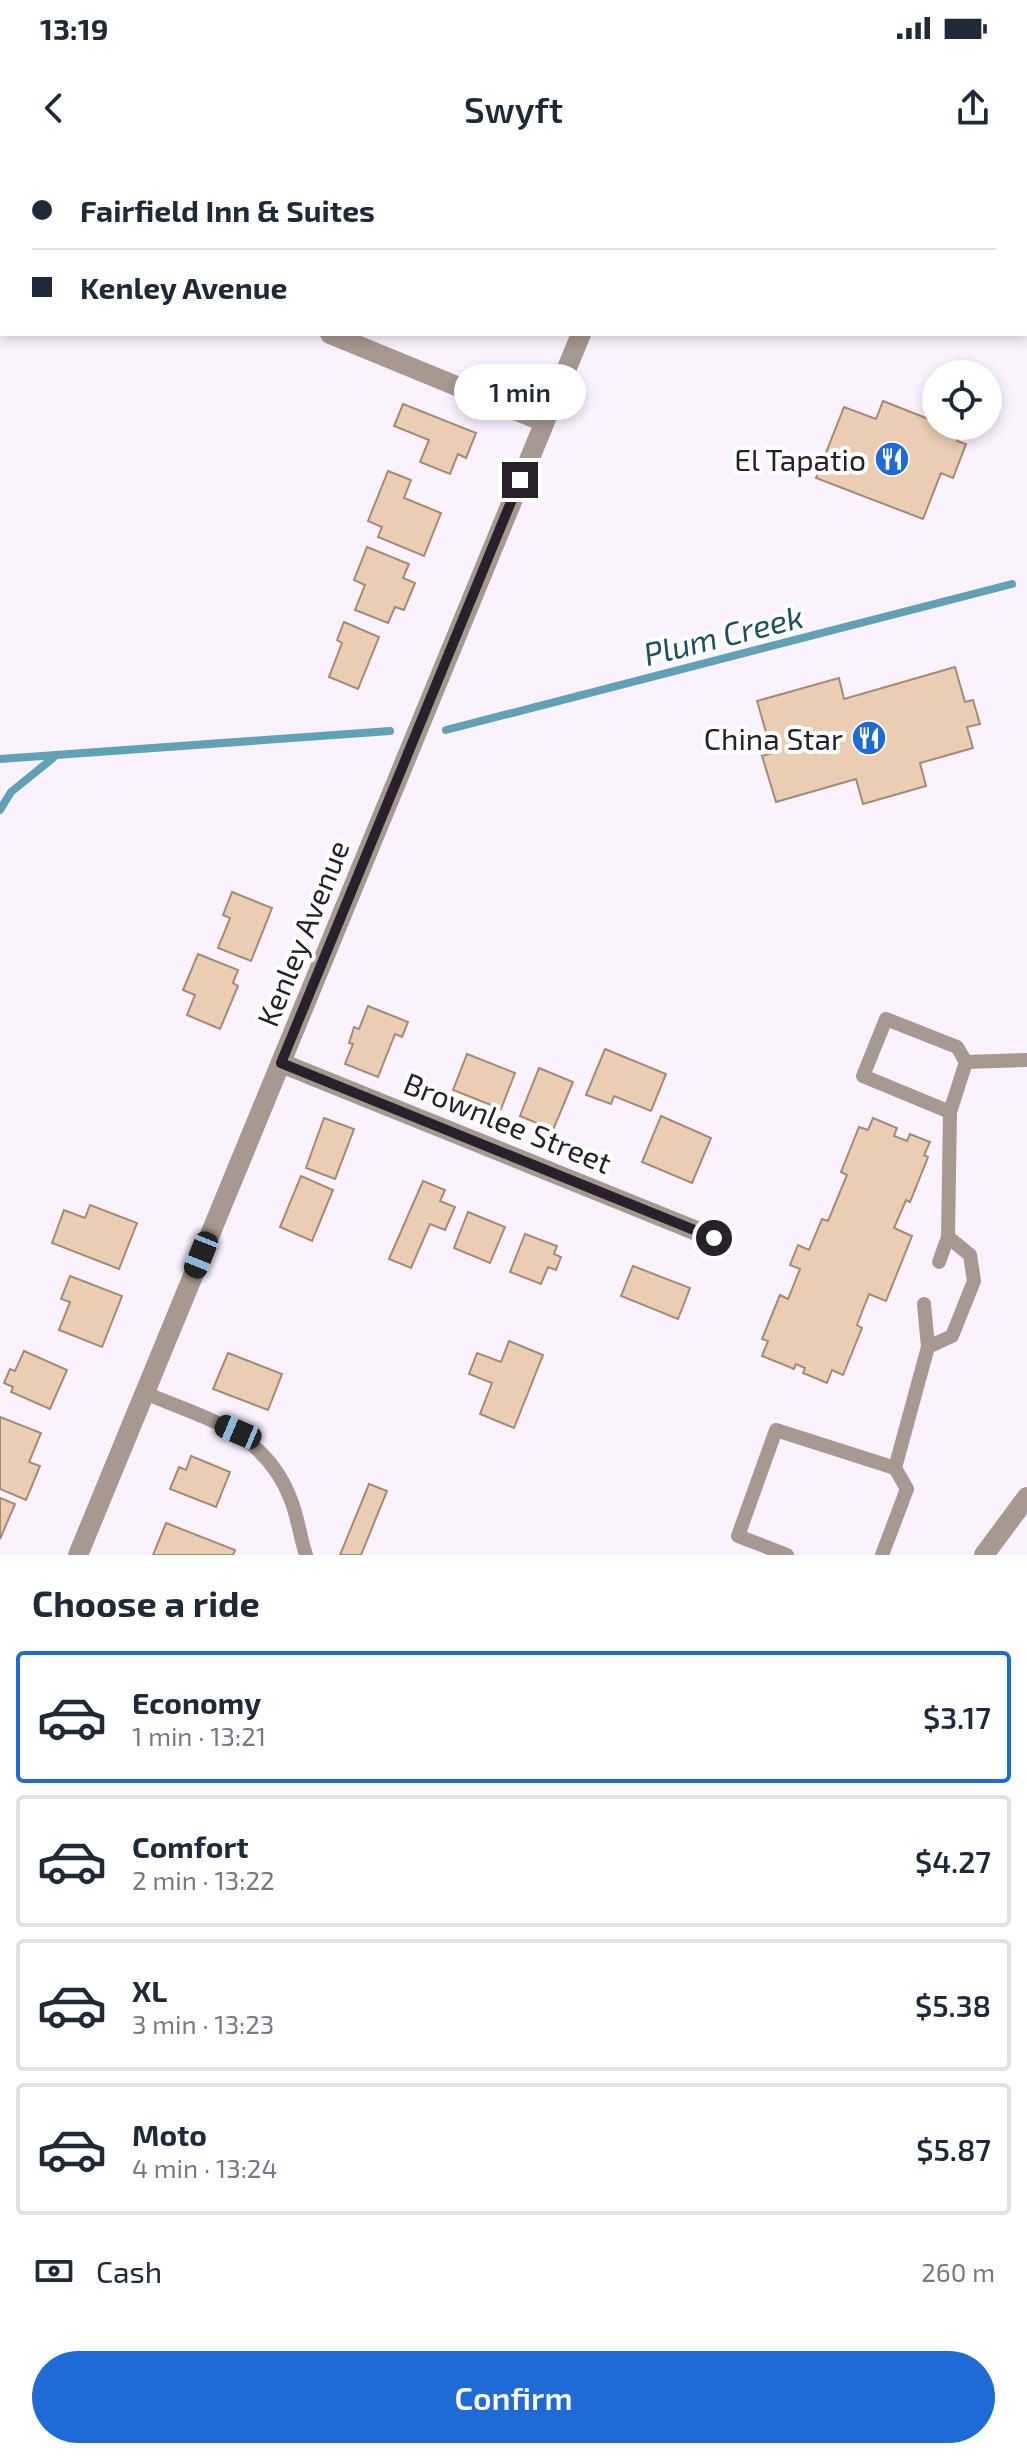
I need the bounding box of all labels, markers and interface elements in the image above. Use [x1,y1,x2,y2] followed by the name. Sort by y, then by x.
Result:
[40,10,108,46] text: 13:19
[32,86,76,130] icon: back
[951,86,995,130] icon: share
[464,87,563,130] text: Swyft
[80,192,375,228] text: Fairfield Inn & Suites
[80,269,288,305] text: Kenley Avenue
[922,360,1002,440] map controls
[922,360,1002,440] button: locate
[454,364,586,420] callout: 1 min
[489,376,551,407] text: 1 min
[873,440,911,478] restaurant icon: El Tapatio
[734,441,866,477] place label: El Tapatio
[502,462,538,498] route end
[639,596,807,672] water label: Plum Creek
[850,719,888,757] restaurant icon: China Star
[704,720,843,756] place label: China Star
[248,835,356,1031] street label: Kenley Avenue
[399,1064,617,1180] street label: Brownlee Street
[696,1220,732,1256] route start
[181,1228,221,1282] car
[211,1412,265,1452] car
[32,1581,260,1624] text: Choose a ride
[36,1681,108,1753] icon: car
[132,1684,261,1720] text: Economy
[923,1699,991,1735] text: $3.17
[132,1720,266,1751] text: 1 min · 13:21
[36,1825,108,1897] icon: car
[132,1828,249,1864] text: Comfort
[915,1843,991,1879] text: $4.27
[132,1864,275,1895] text: 2 min · 13:22
[36,1969,108,2041] icon: car
[132,1972,167,2008] text: XL
[915,1987,991,2023] text: $5.38
[132,2008,274,2039] text: 3 min · 13:23
[36,2113,108,2185] icon: car
[132,2116,207,2152] text: Moto
[916,2131,991,2167] text: $5.87
[132,2152,277,2183] text: 4 min · 13:24
[32,2249,76,2293] icon: cash
[96,2253,162,2289] text: Cash
[921,2256,995,2287] text: 260 m
[32,2351,995,2443] button: Confirm

